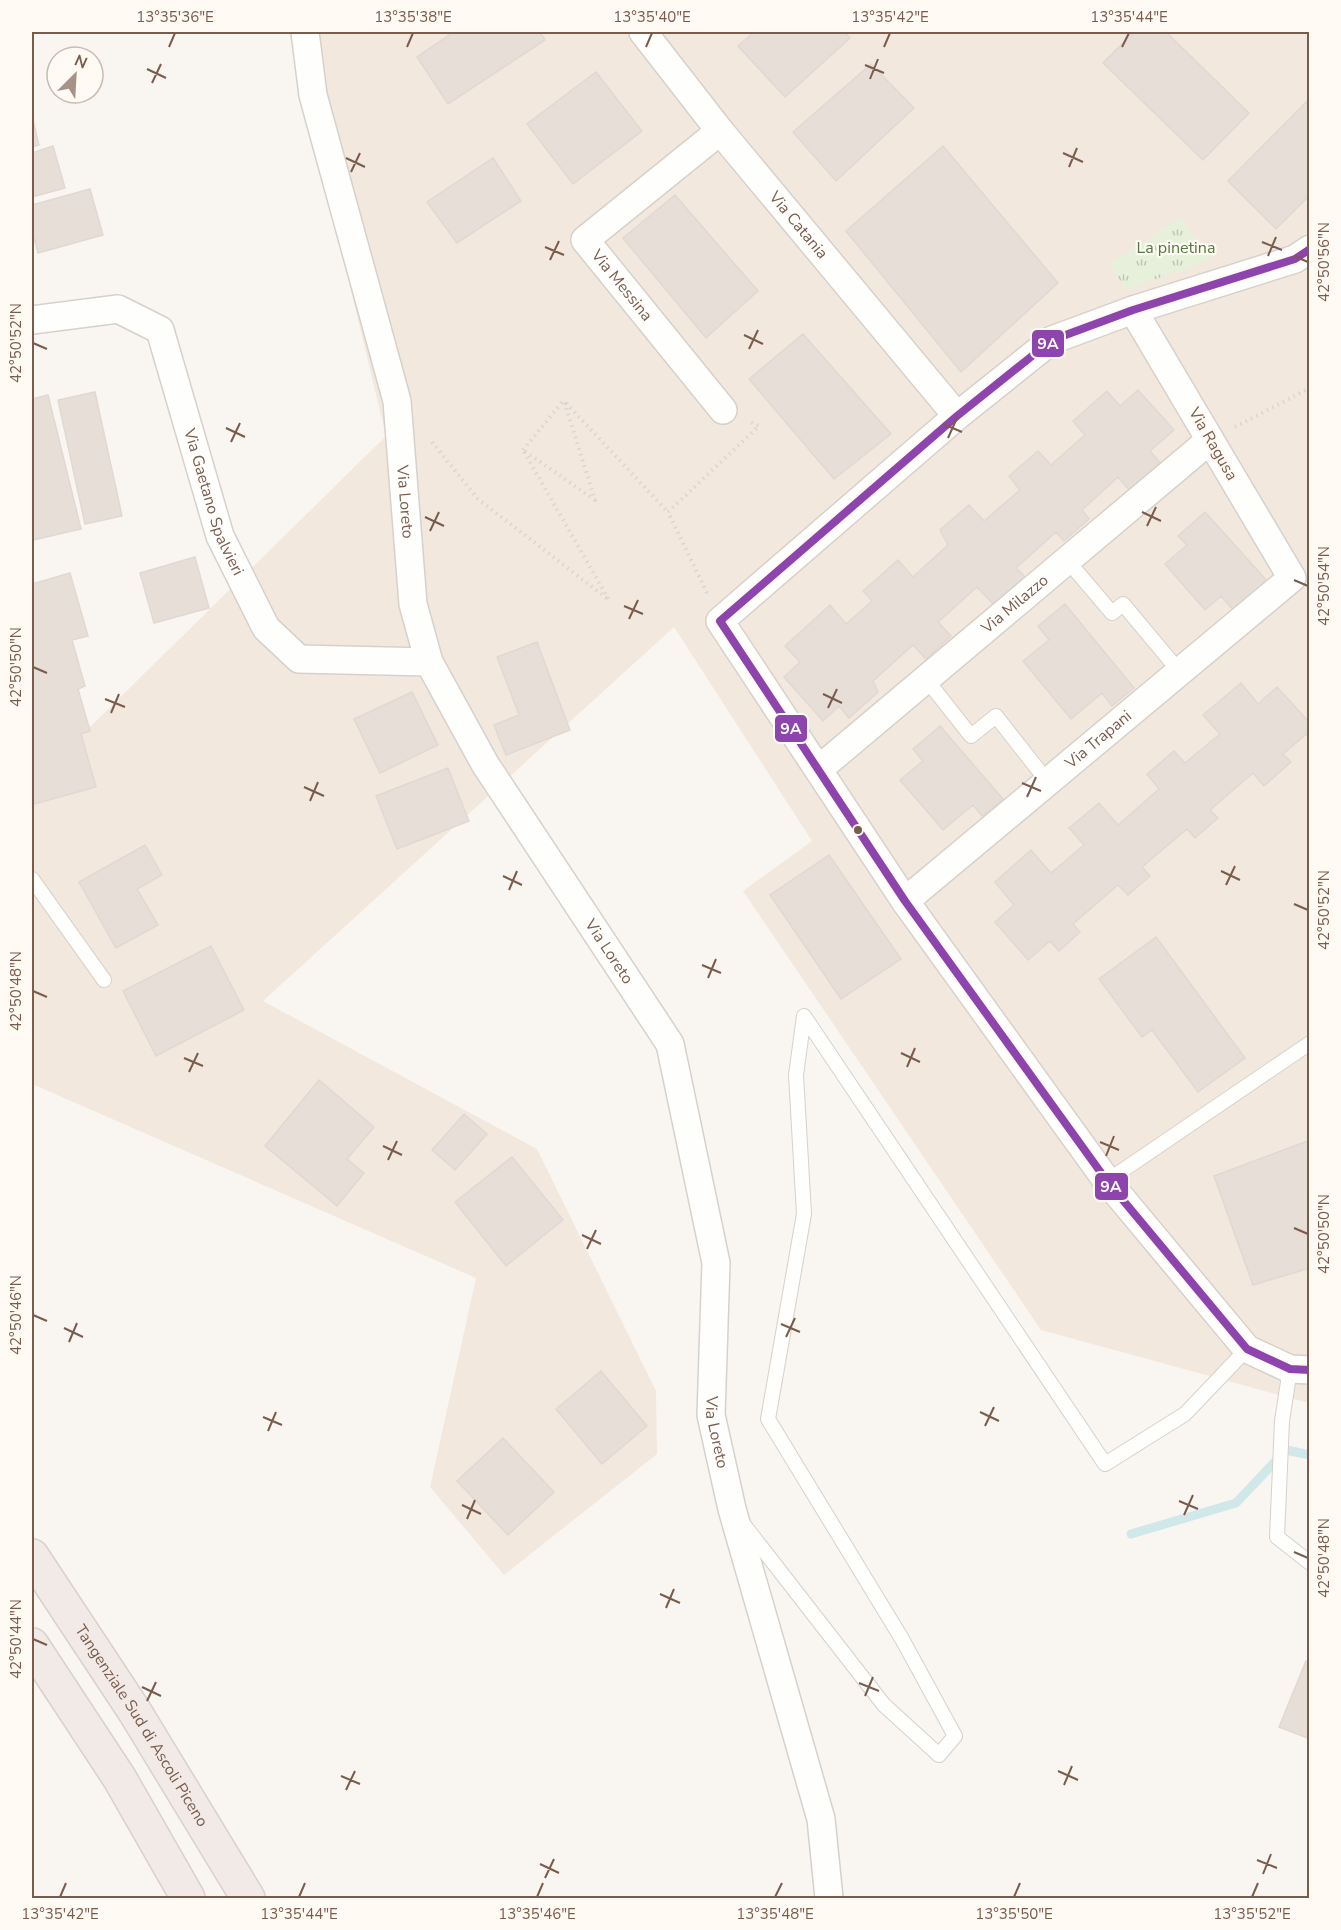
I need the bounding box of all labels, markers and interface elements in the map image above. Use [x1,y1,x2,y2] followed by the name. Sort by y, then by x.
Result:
[136,7,214,27] text: 13°35'36"E
[374,7,452,27] text: 13°35'38"E
[613,7,691,27] text: 13°35'40"E
[851,7,929,27] text: 13°35'42"E
[1090,7,1168,27] text: 13°35'44"E
[45,45,105,105] north arrow
[71,50,91,75] text: N
[763,186,833,264] street label: Via Catania
[1314,222,1334,302] text: 42°50'56"N
[1137,237,1215,259] park label: La pinetina
[586,244,658,326] street label: Via Messina
[6,303,26,383] text: 42°50'52"N
[1031,329,1065,358] line badge: 9A
[1037,333,1059,355] text: 9A
[1183,403,1243,485] street label: Via Ragusa
[178,425,249,579] street label: Via Gaetano Spalvieri
[391,463,419,539] street label: Via Loreto
[1314,546,1334,626] text: 42°50'54"N
[976,569,1053,640] street label: Via Milazzo
[6,627,26,707] text: 42°50'50"N
[1060,705,1136,774] street label: Via Trapani
[774,714,808,743] line badge: 9A
[780,718,802,740] text: 9A
[852,824,864,836] unlabelled marker
[1314,870,1334,950] text: 42°50'52"N
[579,914,639,989] street label: Via Loreto
[6,951,26,1031] text: 42°50'48"N
[1094,1172,1129,1201] line badge: 9A
[1100,1176,1122,1198] text: 9A
[1314,1194,1334,1274] text: 42°50'50"N
[6,1275,26,1355] text: 42°50'46"N
[700,1394,734,1470] street label: Via Loreto
[1314,1518,1334,1598] text: 42°50'48"N
[6,1599,26,1679] text: 42°50'44"N
[69,1620,213,1831] street label: Tangenziale Sud di Ascoli Piceno
[21,1904,99,1924] text: 13°35'42"E
[260,1904,338,1924] text: 13°35'44"E
[498,1904,576,1924] text: 13°35'46"E
[736,1904,814,1924] text: 13°35'48"E
[975,1904,1053,1924] text: 13°35'50"E
[1213,1904,1291,1924] text: 13°35'52"E

